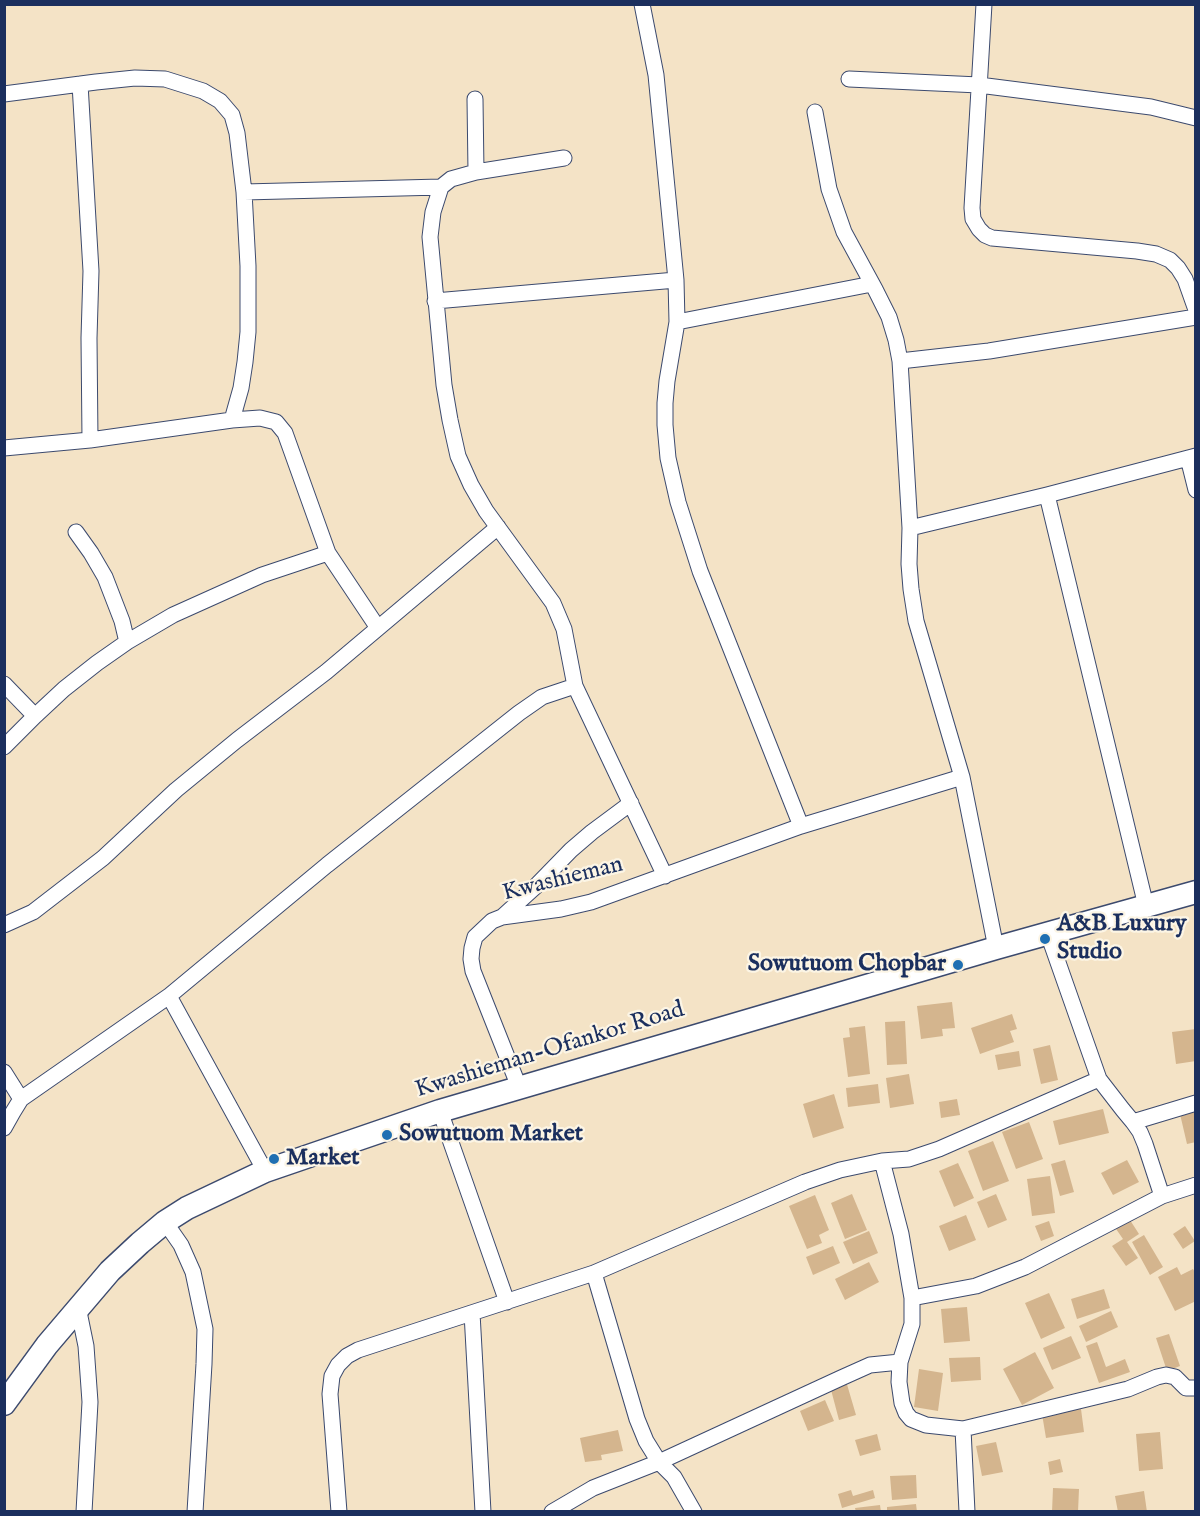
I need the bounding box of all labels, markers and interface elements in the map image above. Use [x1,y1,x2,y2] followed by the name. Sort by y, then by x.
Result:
[500,851,626,909] street label: Kwashieman
[1057,911,1187,967] place label: A&B Luxury Studio
[1038,932,1052,946] marker: A&B Luxury Studio
[748,951,946,979] place label: Sowutuom Chopbar
[951,958,965,972] marker: Sowutuom Chopbar
[412,996,688,1106] street label: Kwashieman-Ofankor Road
[399,1121,583,1149] place label: Sowutuom Market
[380,1128,394,1142] marker: Sowutuom Market
[286,1145,360,1173] place label: Market
[267,1152,281,1166] marker: Market

